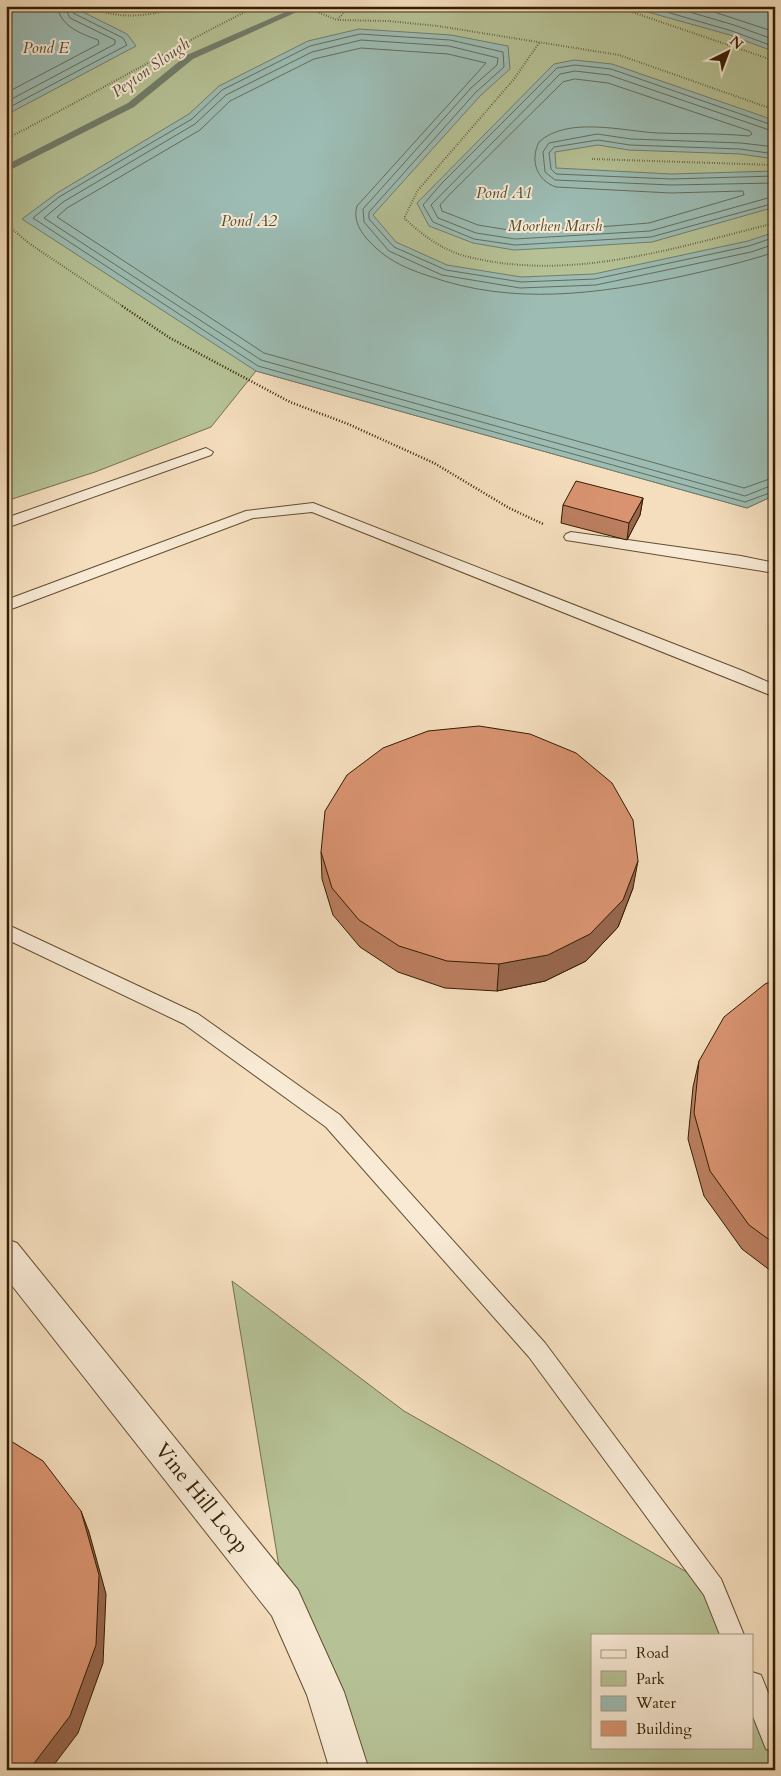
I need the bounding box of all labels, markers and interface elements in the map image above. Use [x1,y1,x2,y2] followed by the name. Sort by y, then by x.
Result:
[704,28,754,78] north arrow
[725,32,747,54] text: N
[107,33,194,103] water label: Peyton Slough
[23,37,70,59] water label: Pond E
[476,182,532,204] water label: Pond A1
[221,210,278,232] water label: Pond A2
[508,216,603,236] park label: Moorhen Marsh
[148,1437,255,1560] street label: Vine Hill Loop
[591,1634,754,1748] legend
[636,1643,669,1663] text: Road
[636,1669,665,1689] text: Park
[635,1693,677,1713] text: Water
[636,1719,692,1739] text: Building

